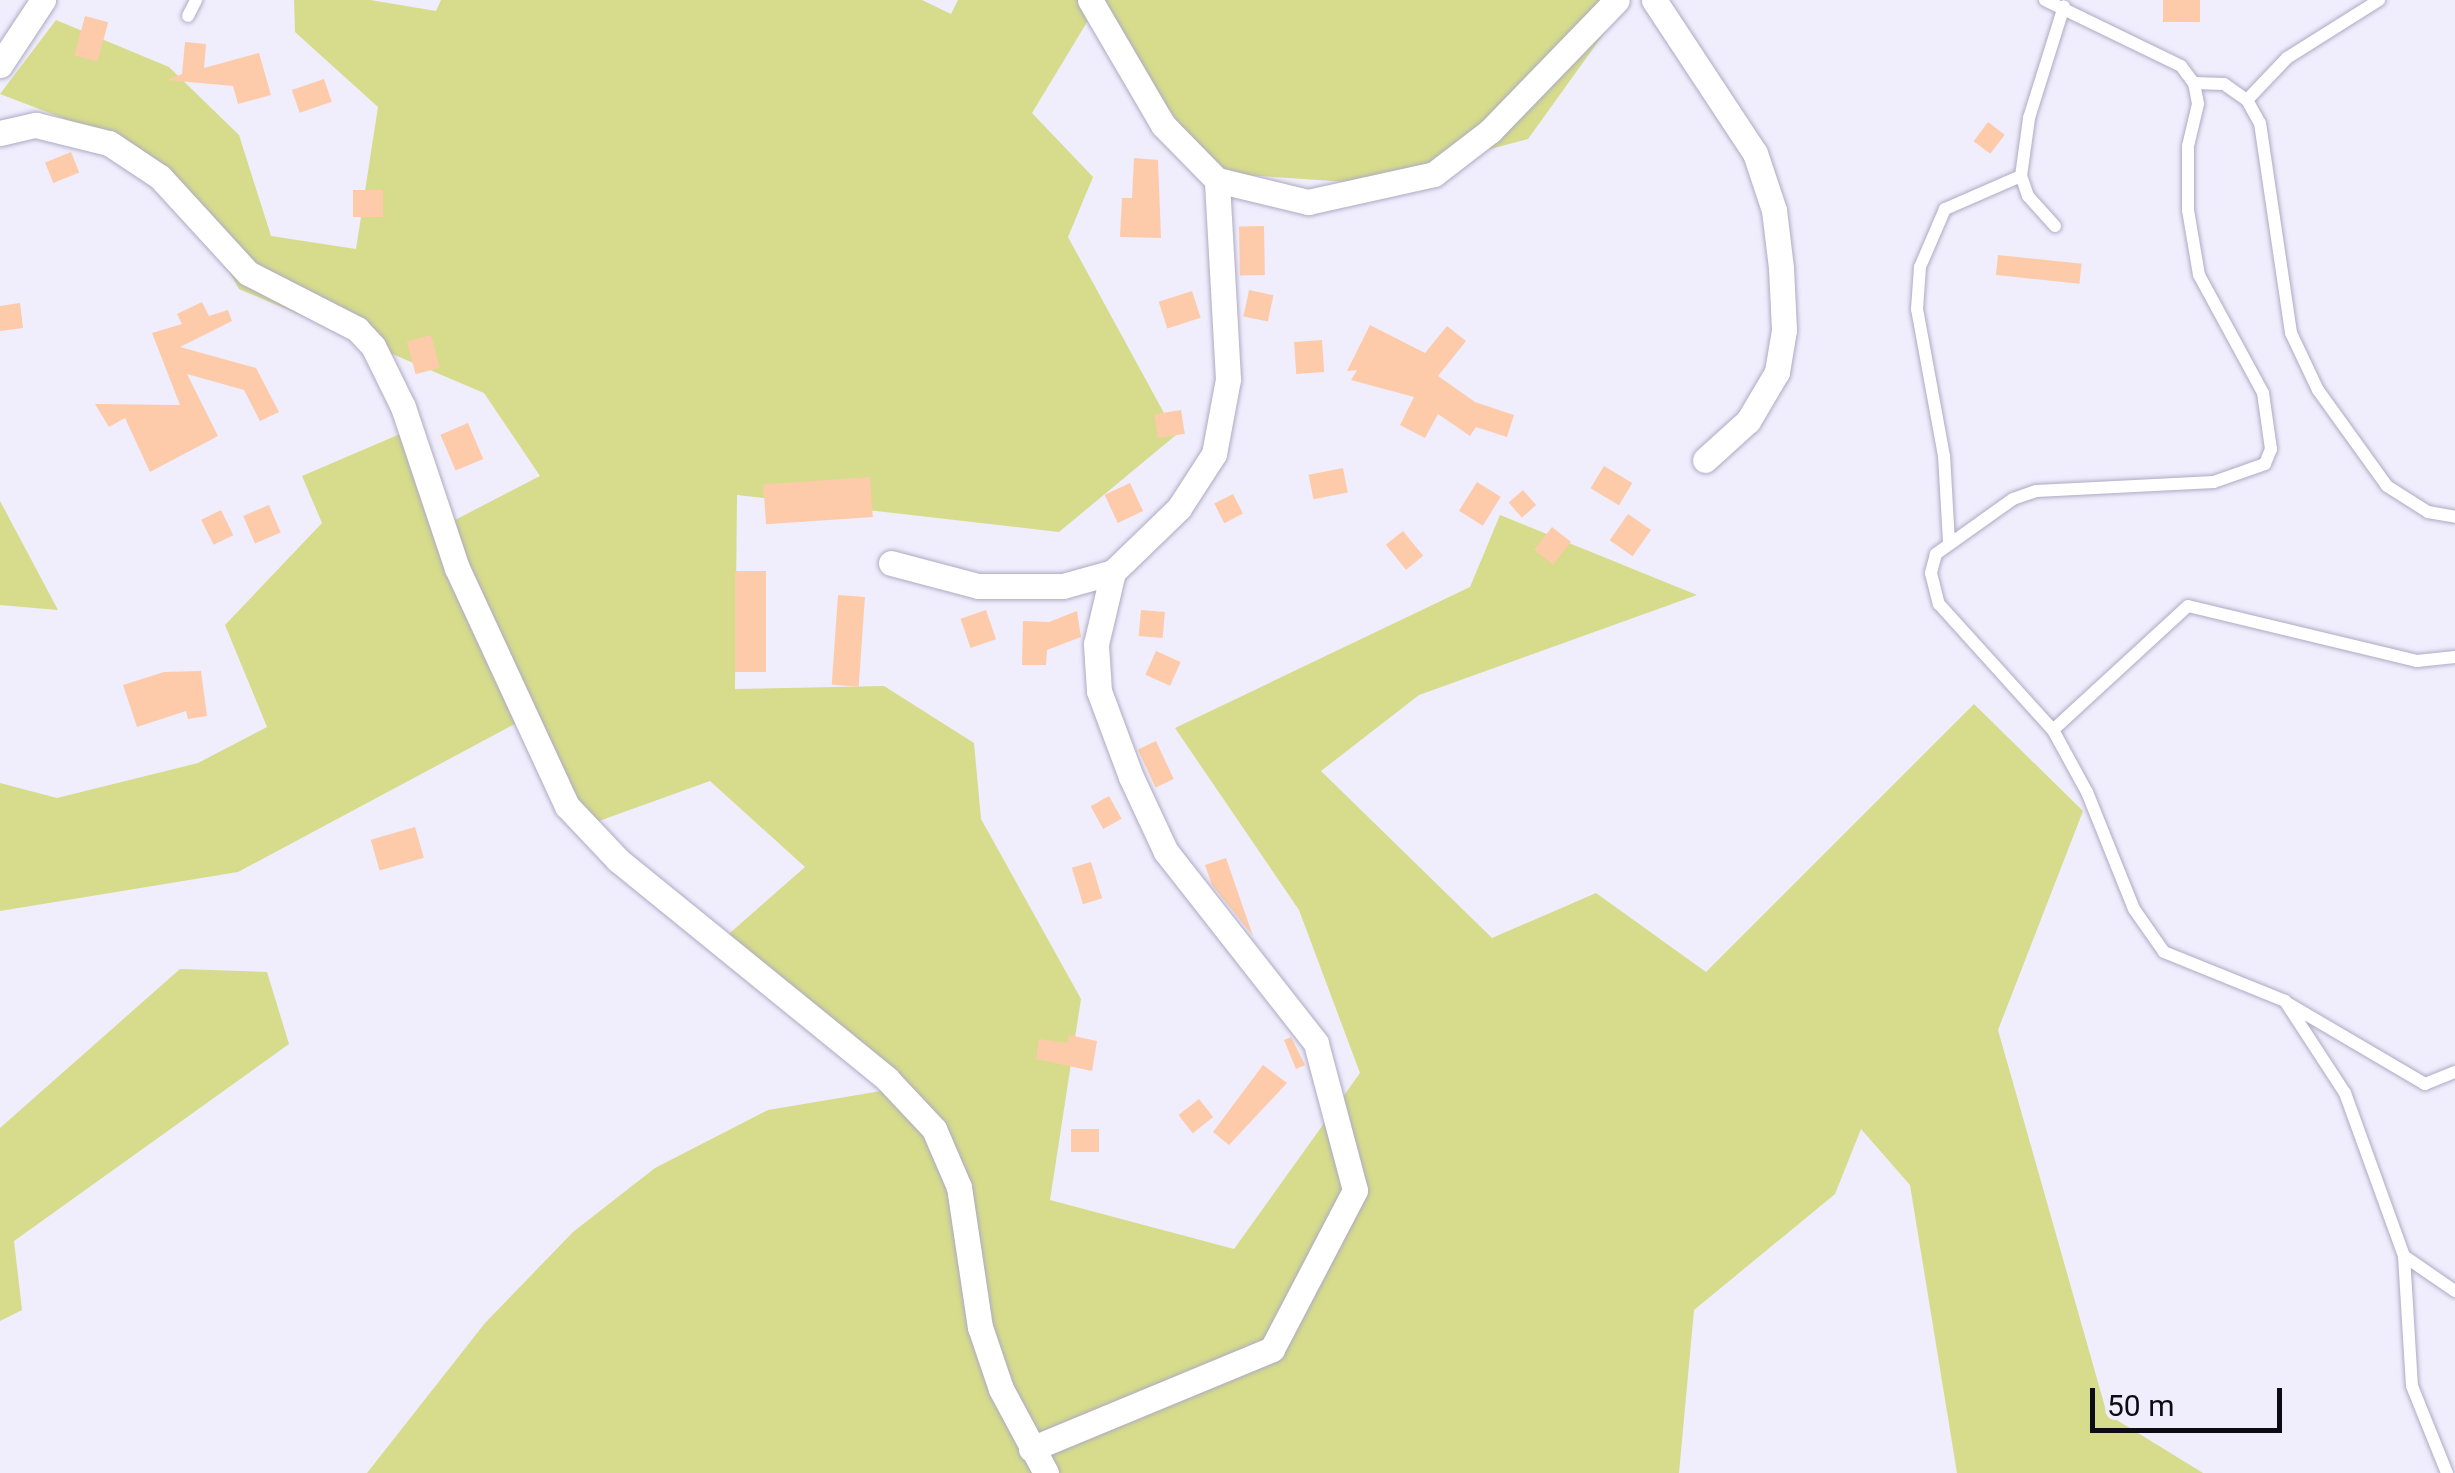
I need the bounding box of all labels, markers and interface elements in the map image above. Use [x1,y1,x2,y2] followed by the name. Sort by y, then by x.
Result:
[2095,1368,2288,1430] scale bar
[2107,1388,2174,1423] text: 50 m

